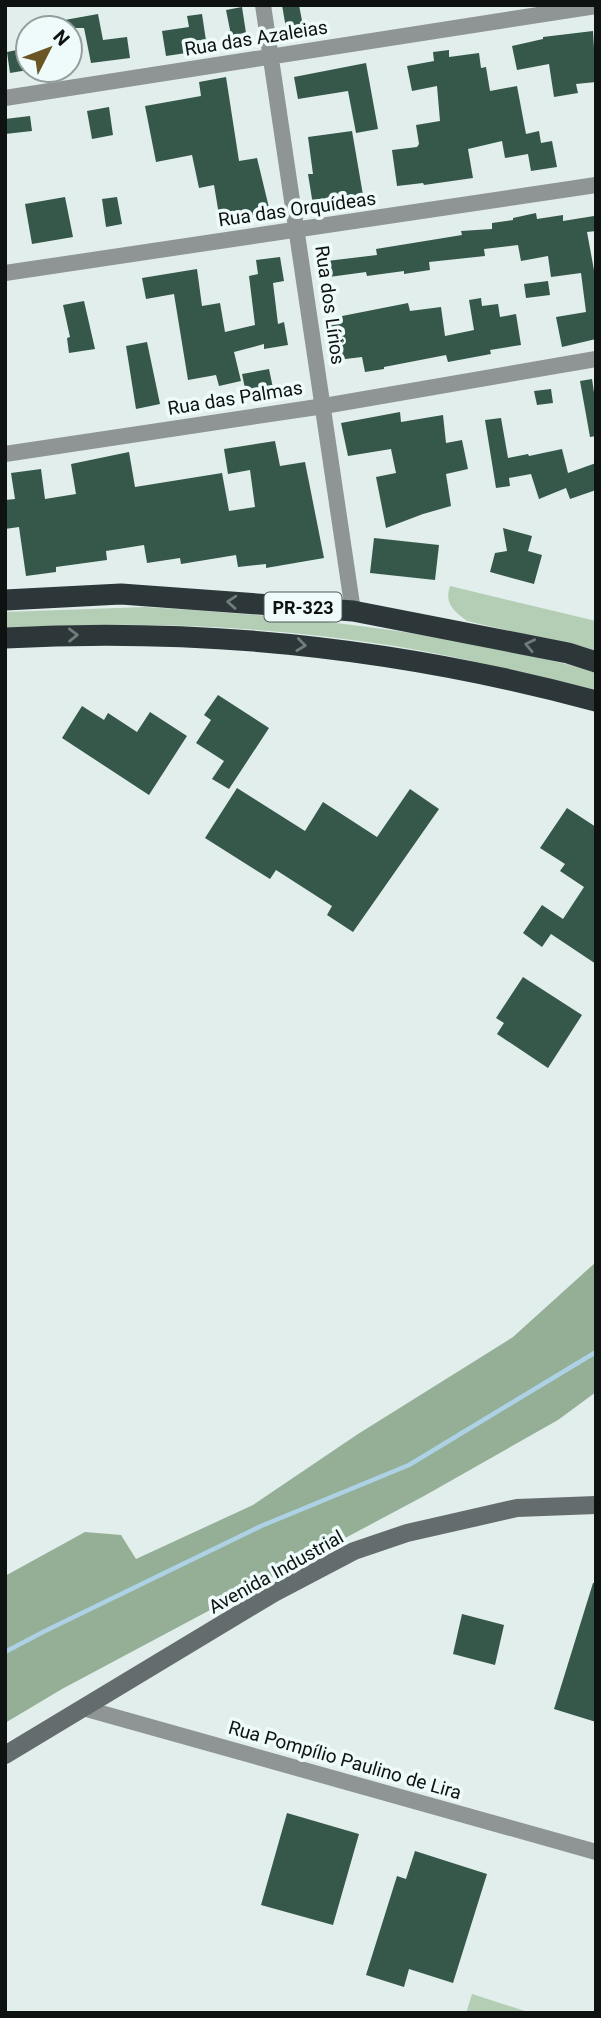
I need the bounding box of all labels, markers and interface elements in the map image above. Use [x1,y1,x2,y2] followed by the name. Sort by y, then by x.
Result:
[14,14,84,84] north arrow
[183,15,329,61] street label: Rua das Azaleias
[48,25,74,51] text: N
[217,187,377,231] street label: Rua das Orquídeas
[310,244,350,366] street label: Rua dos Lírios
[166,376,304,420] street label: Rua das Palmas
[264,592,342,622] road number: PR-323
[227,595,238,610] one-way arrow
[69,627,79,643] one-way arrow
[295,637,306,652] one-way arrow
[524,639,536,654] one-way arrow
[204,1525,348,1619] street label: Avenida Industrial
[226,1716,464,1804] street label: Rua Pompílio Paulino de Lira

